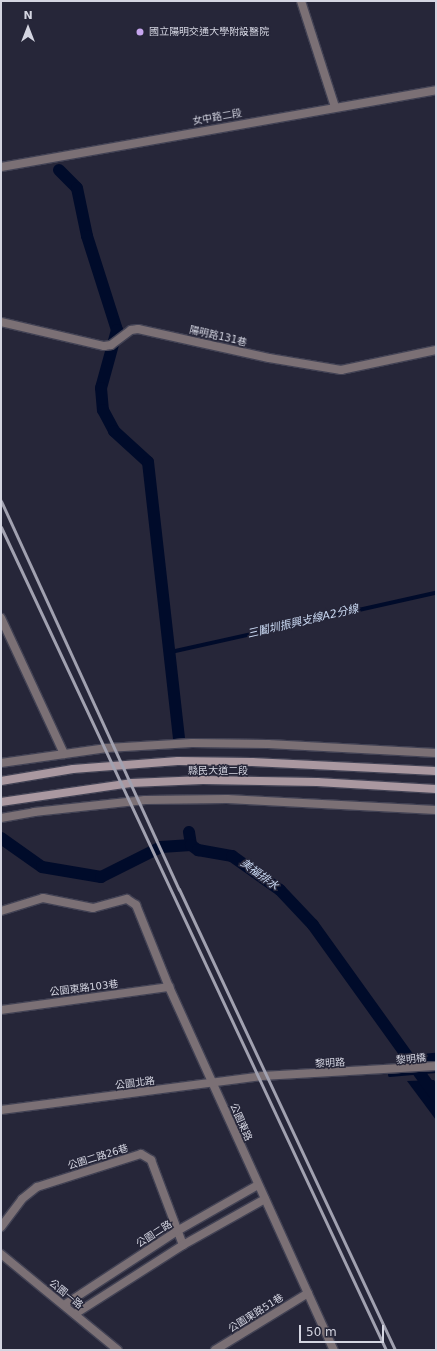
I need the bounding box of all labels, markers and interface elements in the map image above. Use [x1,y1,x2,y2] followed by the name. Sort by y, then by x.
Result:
[8,8,48,48] north arrow
[23,9,33,22] text: N
[134,26,146,38] marker: 國立陽明交通大學附設醫院
[149,26,269,38] place label: 國立陽明交通大學附設醫院
[191,107,243,127] street label: 女中路二段
[188,324,248,348] street label: 陽明路131巷
[246,603,360,641] water label: 三鬮圳振興支線A2分線
[188,765,248,777] street label: 縣民大道二段
[237,857,281,893] water label: 美福排水
[49,978,119,998] street label: 公園東路103巷
[396,1052,426,1066] street label: 黎明橋
[315,1056,345,1070] street label: 黎明路
[114,1075,156,1091] street label: 公園北路
[227,1101,255,1143] street label: 公園東路
[66,1142,130,1172] street label: 公園二路26巷
[134,1218,174,1250] street label: 公園二路
[47,1277,85,1311] street label: 公園一路
[226,1291,286,1335] street label: 公園東路51巷
[301,1317,386,1343] scale bar
[306,1325,337,1339] text: 50 m

